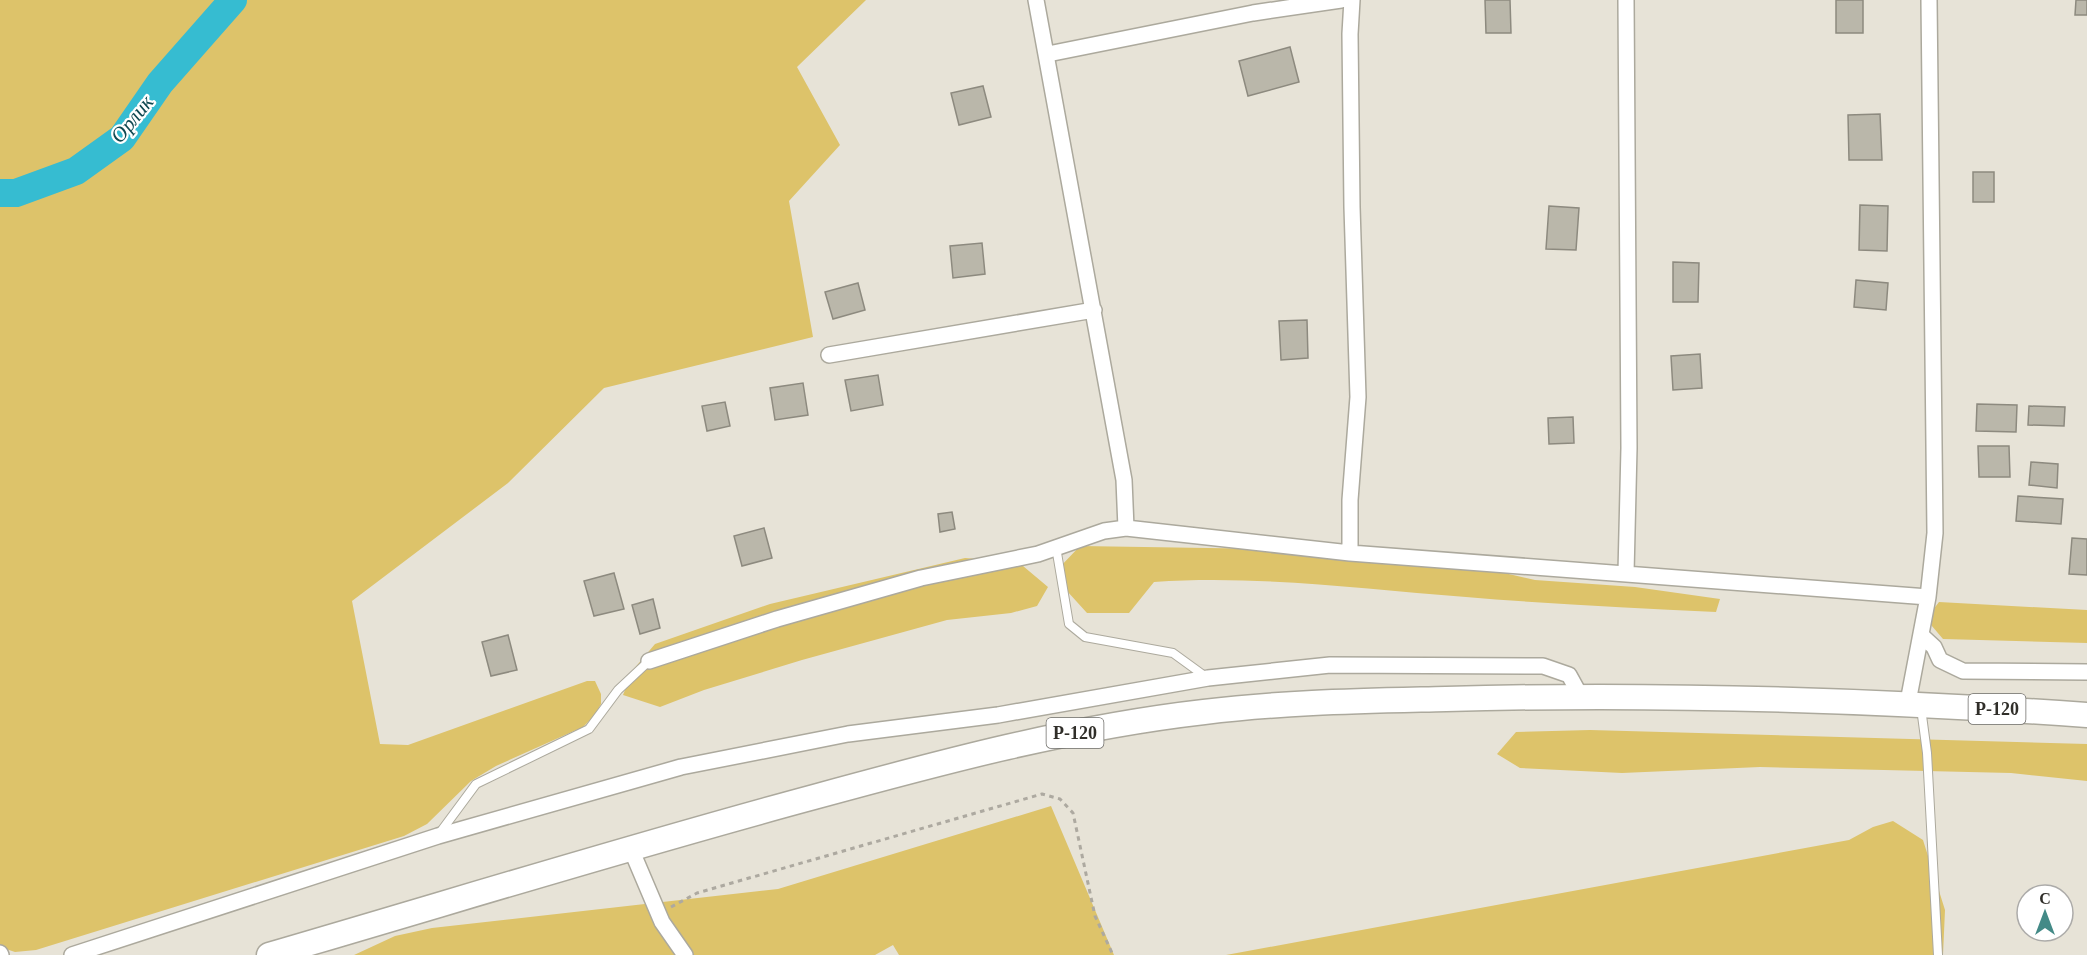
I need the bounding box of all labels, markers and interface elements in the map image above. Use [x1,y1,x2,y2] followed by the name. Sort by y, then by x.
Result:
[106,90,159,148] water label: Орлик
[1968,694,2026,724] road number: Р-120
[1046,718,1104,748] road number: Р-120
[2015,883,2075,943] north arrow
[2039,890,2051,907] text: С

